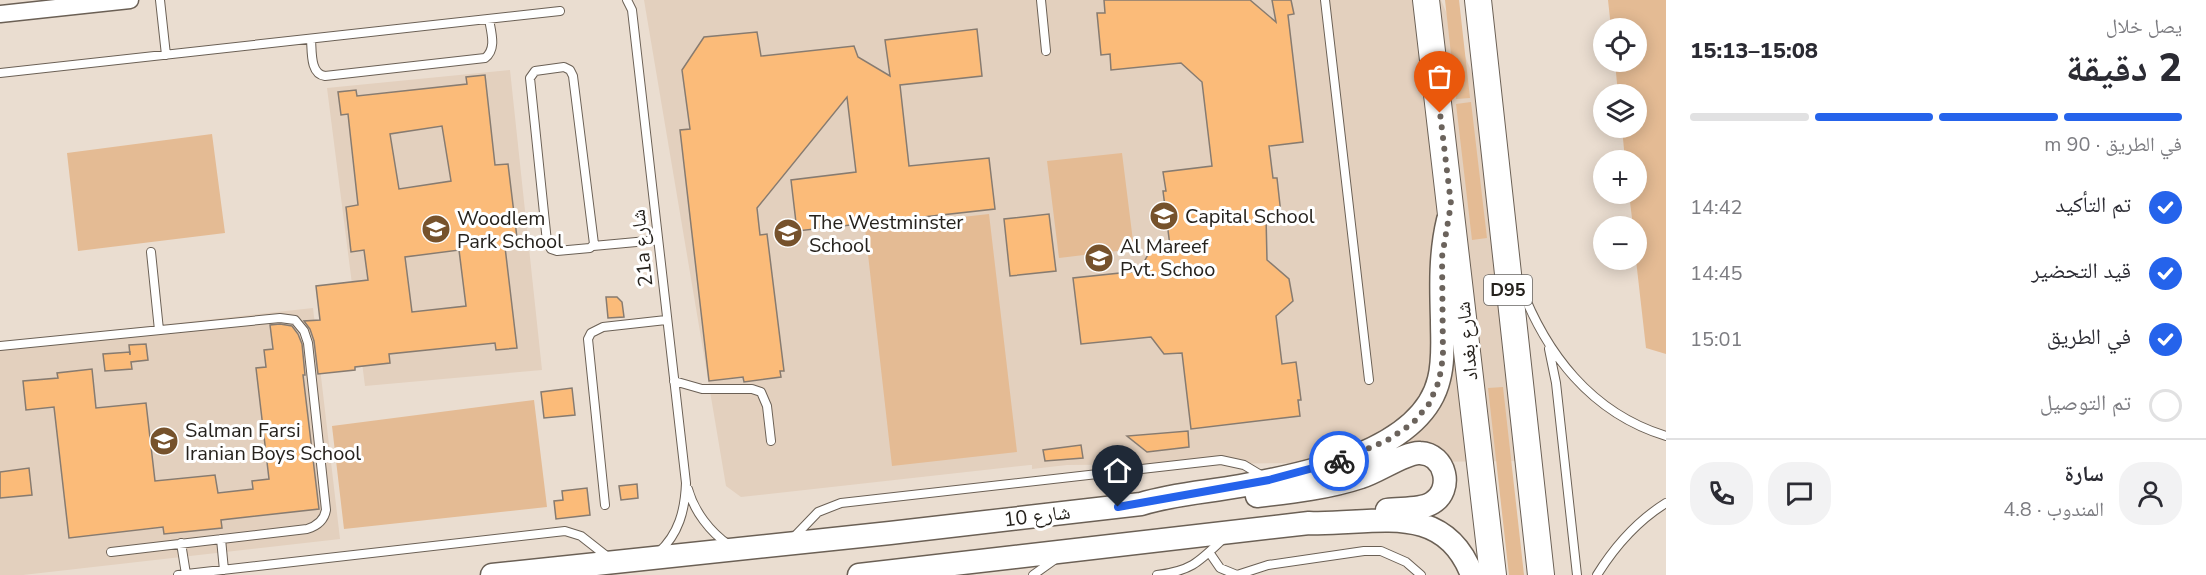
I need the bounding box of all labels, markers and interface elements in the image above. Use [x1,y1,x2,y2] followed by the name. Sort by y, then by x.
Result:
[2106,13,2182,40] text: يصل خلال
[1593,18,1647,270] map controls
[1593,18,1647,72] button: locate
[1690,36,1818,66] text: 15:08–15:13
[2066,42,2182,95] text: 2 دقيقة
[1414,51,1465,113] pin
[1423,60,1456,93] icon: bag
[1593,84,1647,138] button: layers
[2044,131,2182,158] text: في الطريق · 90 m
[1593,150,1647,204] button: +
[2055,190,2131,220] text: تم التأكيد
[2149,191,2182,224] icon: check
[1690,194,1743,221] text: 14:42
[1148,200,1180,232] school or university icon: Capital School
[1185,203,1315,230] place label: Capital School
[457,205,563,255] place label: Woodlem Park School
[625,208,659,288] street label: 21a شارع
[809,209,964,259] place label: The Westminster School
[420,213,452,245] school or university icon: Woodlem Park School
[1593,216,1647,270] button: −
[772,217,804,249] school or university icon: The Westminster School
[1120,233,1215,283] place label: Al Mareef Pvt. Schoo
[1083,242,1115,274] school or university icon: Al Mareef Pvt. Schoo
[2031,256,2131,286] text: قيد التحضير
[2149,257,2182,290] icon: check
[1690,260,1743,287] text: 14:45
[1484,275,1532,305] road number: D95
[1449,300,1485,382] street label: شارع بغداد
[2047,322,2131,352] text: في الطريق
[2149,323,2182,356] icon: check
[1690,326,1743,353] text: 15:01
[2040,388,2131,418] text: تم التوصيل
[185,417,361,467] place label: Salman Farsi Iranian Boys School
[148,425,180,457] school or university icon: Salman Farsi Iranian Boys School
[1309,431,1369,491] courier
[1092,445,1143,507] pin
[1323,445,1356,478] icon: bike
[1101,454,1134,487] icon: home
[2065,459,2104,489] text: سارة
[1690,462,1753,525] button: phone
[1768,462,1831,525] button: chat
[2119,462,2182,525] button: person
[2003,496,2104,523] text: المندوب · 4.8
[1002,499,1072,533] street label: شارع 10

